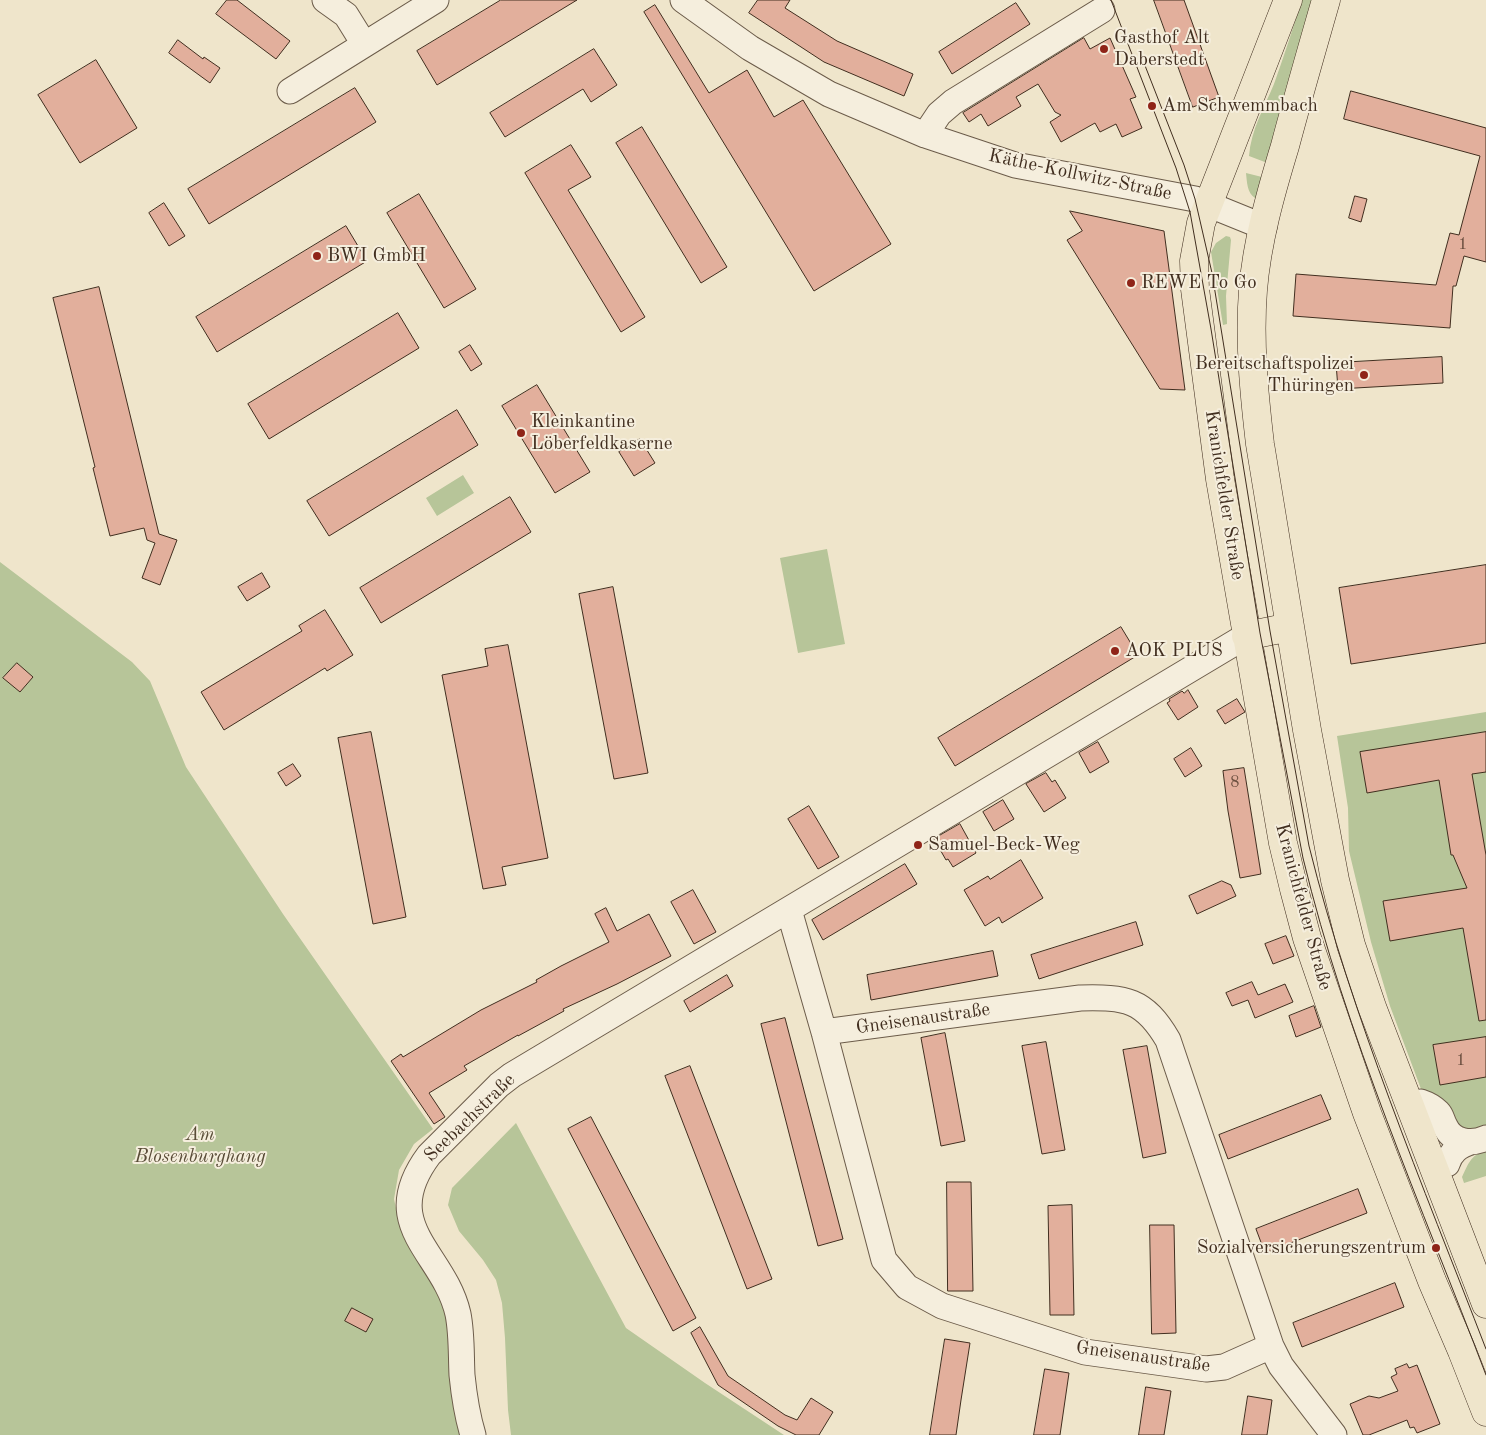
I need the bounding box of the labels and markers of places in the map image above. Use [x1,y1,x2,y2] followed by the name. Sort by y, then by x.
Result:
[1114,27,1210,71] place label: Gasthof Alt Daberstedt
[1098,43,1110,55] marker: Gasthof Alt Daberstedt
[1162,95,1318,117] place label: Am Schwemmbach
[1146,100,1158,112] marker: Am Schwemmbach
[327,245,426,267] place label: BWI GmbH
[311,250,323,262] marker: BWI GmbH
[1141,272,1257,294] place label: REWE To Go
[1125,277,1137,289] marker: REWE To Go
[1195,353,1354,397] place label: Bereitschaftspolizei Thüringen
[1358,369,1370,381] marker: Bereitschaftspolizei Thüringen
[531,411,673,455] place label: Kleinkantine Löberfeldkaserne
[515,427,527,439] marker: Kleinkantine Löberfeldkaserne
[1125,640,1223,662] place label: AOK PLUS
[1109,645,1121,657] marker: AOK PLUS
[928,834,1080,856] place label: Samuel-Beck-Weg
[912,839,924,851] marker: Samuel-Beck-Weg
[1197,1237,1426,1259] place label: Sozialversicherungszentrum
[1430,1242,1442,1254] marker: Sozialversicherungszentrum

